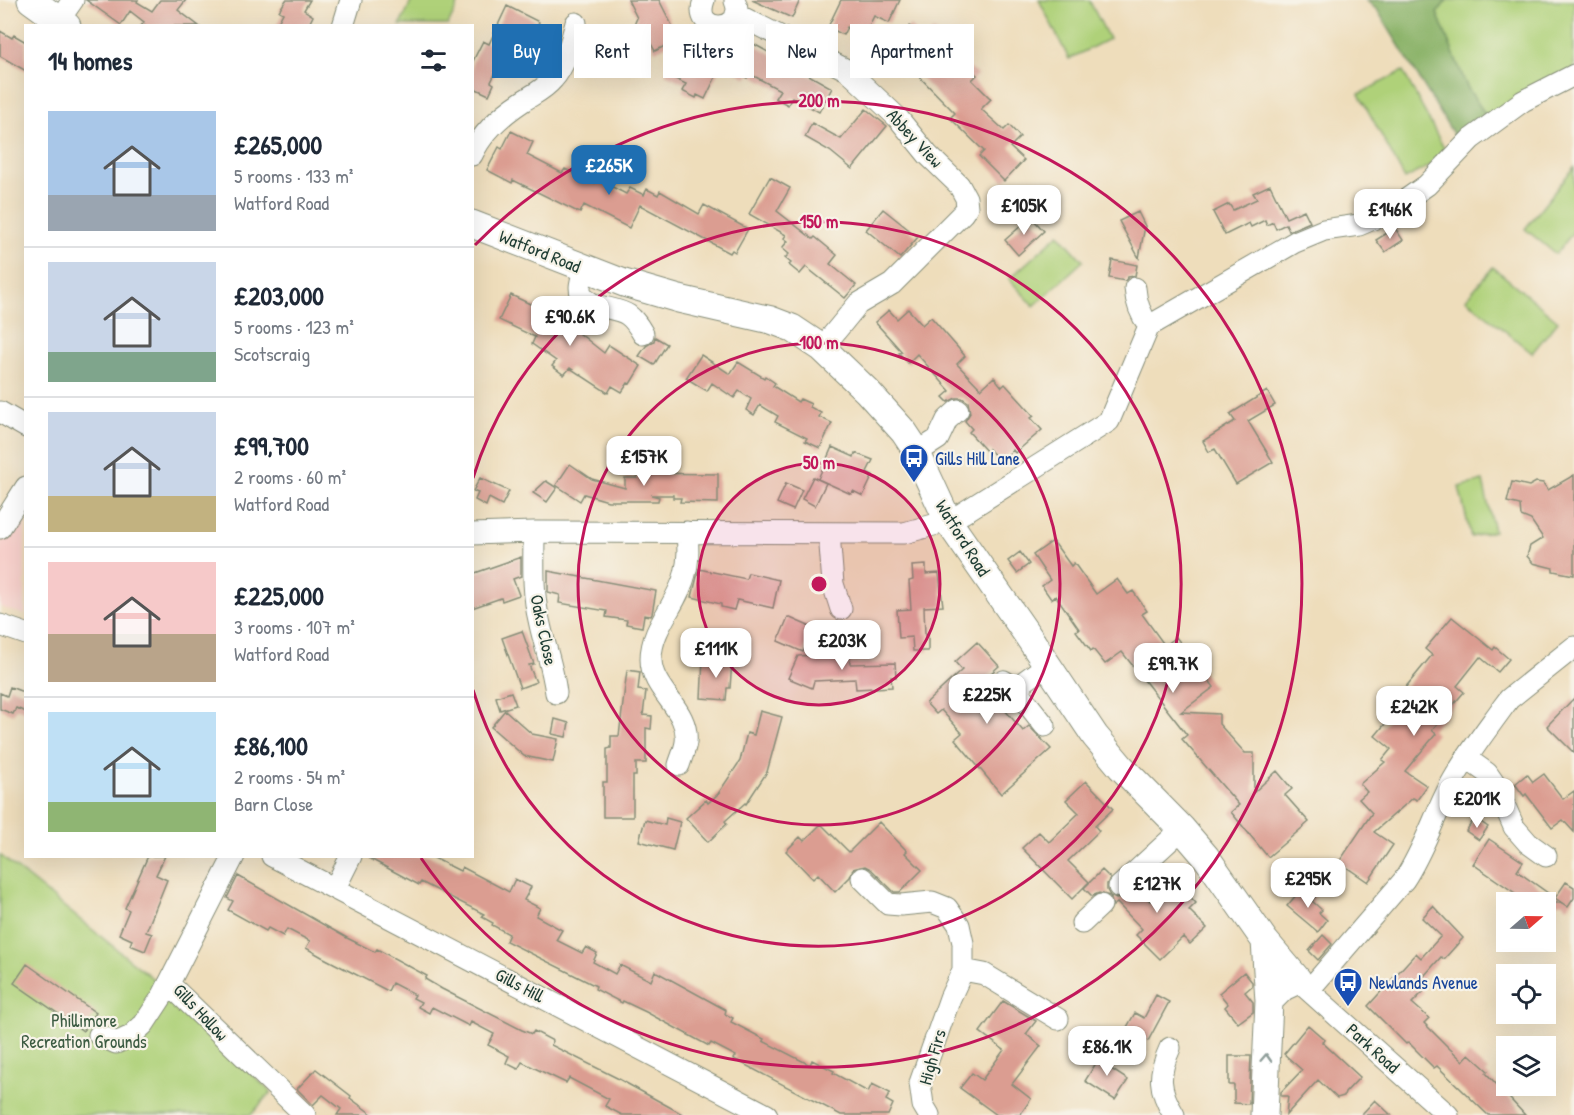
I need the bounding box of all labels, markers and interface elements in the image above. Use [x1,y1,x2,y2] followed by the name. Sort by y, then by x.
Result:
[492,24,562,78] chip: Buy
[574,24,651,78] chip: Rent
[663,24,754,78] chip: Filters
[766,24,838,78] chip: New
[850,24,974,78] chip: Apartment
[48,43,133,78] text: 14 homes
[417,44,450,77] icon: filters
[799,88,839,113] text: 200 m
[881,103,949,173] street label: Abbey View
[234,127,322,162] text: £265,000
[96,135,168,207] icon: home
[567,145,651,196] pin: £265K
[585,151,633,178] text: £265K
[234,162,353,189] text: 5 rooms · 133 m²
[982,185,1066,236] pin: £105K
[234,189,329,216] text: Watford Road
[1348,189,1432,240] pin: £146K
[1001,191,1047,218] text: £105K
[1368,195,1412,222] text: £146K
[800,209,838,234] text: 150 m
[496,223,584,279] street label: Watford Road
[234,278,324,313] text: £203,000
[96,286,168,358] icon: home
[521,296,619,347] pin: £90.6K
[545,302,595,329] text: £90.6K
[234,313,354,340] text: 5 rooms · 123 m²
[799,330,839,355] text: 100 m
[234,340,310,367] text: Scotscraig
[234,428,309,463] text: £99,700
[96,436,168,508] icon: home
[602,436,686,487] pin: £157K
[620,442,668,469] text: £157K
[898,442,930,484] bus stop icon: Gills Hill Lane
[935,446,1020,471] place label: Gills Hill Lane
[803,450,835,475] text: 50 m
[234,463,346,490] text: 2 rooms · 60 m²
[234,490,329,517] text: Watford Road
[930,495,996,581] street label: Watford Road
[809,574,829,594] centre of rings
[234,578,324,613] text: £225,000
[96,586,168,658] icon: home
[524,592,564,668] street label: Oaks Close
[234,613,355,640] text: 3 rooms · 107 m²
[800,620,884,671] pin: £203K
[818,626,866,653] text: £203K
[674,628,758,679] pin: £111K
[694,634,738,661] text: £111K
[234,640,329,667] text: Watford Road
[1124,643,1222,694] pin: £99.7K
[1148,649,1198,676] text: £99.7K
[945,674,1029,725] pin: £225K
[963,680,1011,707] text: £225K
[1372,686,1456,737] pin: £242K
[1390,692,1438,719] text: £242K
[234,728,308,763] text: £86,100
[96,736,168,808] icon: home
[234,763,345,790] text: 2 rooms · 54 m²
[1435,778,1519,829] pin: £201K
[1453,784,1501,811] text: £201K
[234,790,313,817] text: Barn Close
[1266,858,1350,909] pin: £295K
[1115,863,1199,914] pin: £127K
[1285,864,1331,891] text: £295K
[1133,869,1181,896] text: £127K
[1496,892,1556,952] north arrow
[1496,892,1556,1096] map controls
[491,962,549,1008] street label: Gills Hill
[1496,964,1556,1024] button: locate
[1332,966,1364,1008] bus stop icon: Newlands Avenue
[1369,970,1478,995] place label: Newlands Avenue
[168,978,234,1046] street label: Gills Hollow
[21,1008,147,1054] park label: Phillimore Recreation Grounds
[1341,1017,1405,1079] street label: Park Road
[912,1026,952,1088] street label: High Firs
[1058,1026,1156,1077] pin: £86.1K
[1082,1032,1132,1059] text: £86.1K
[1496,1036,1556,1096] button: layers
[1260,1053,1273,1062] one-way arrow

